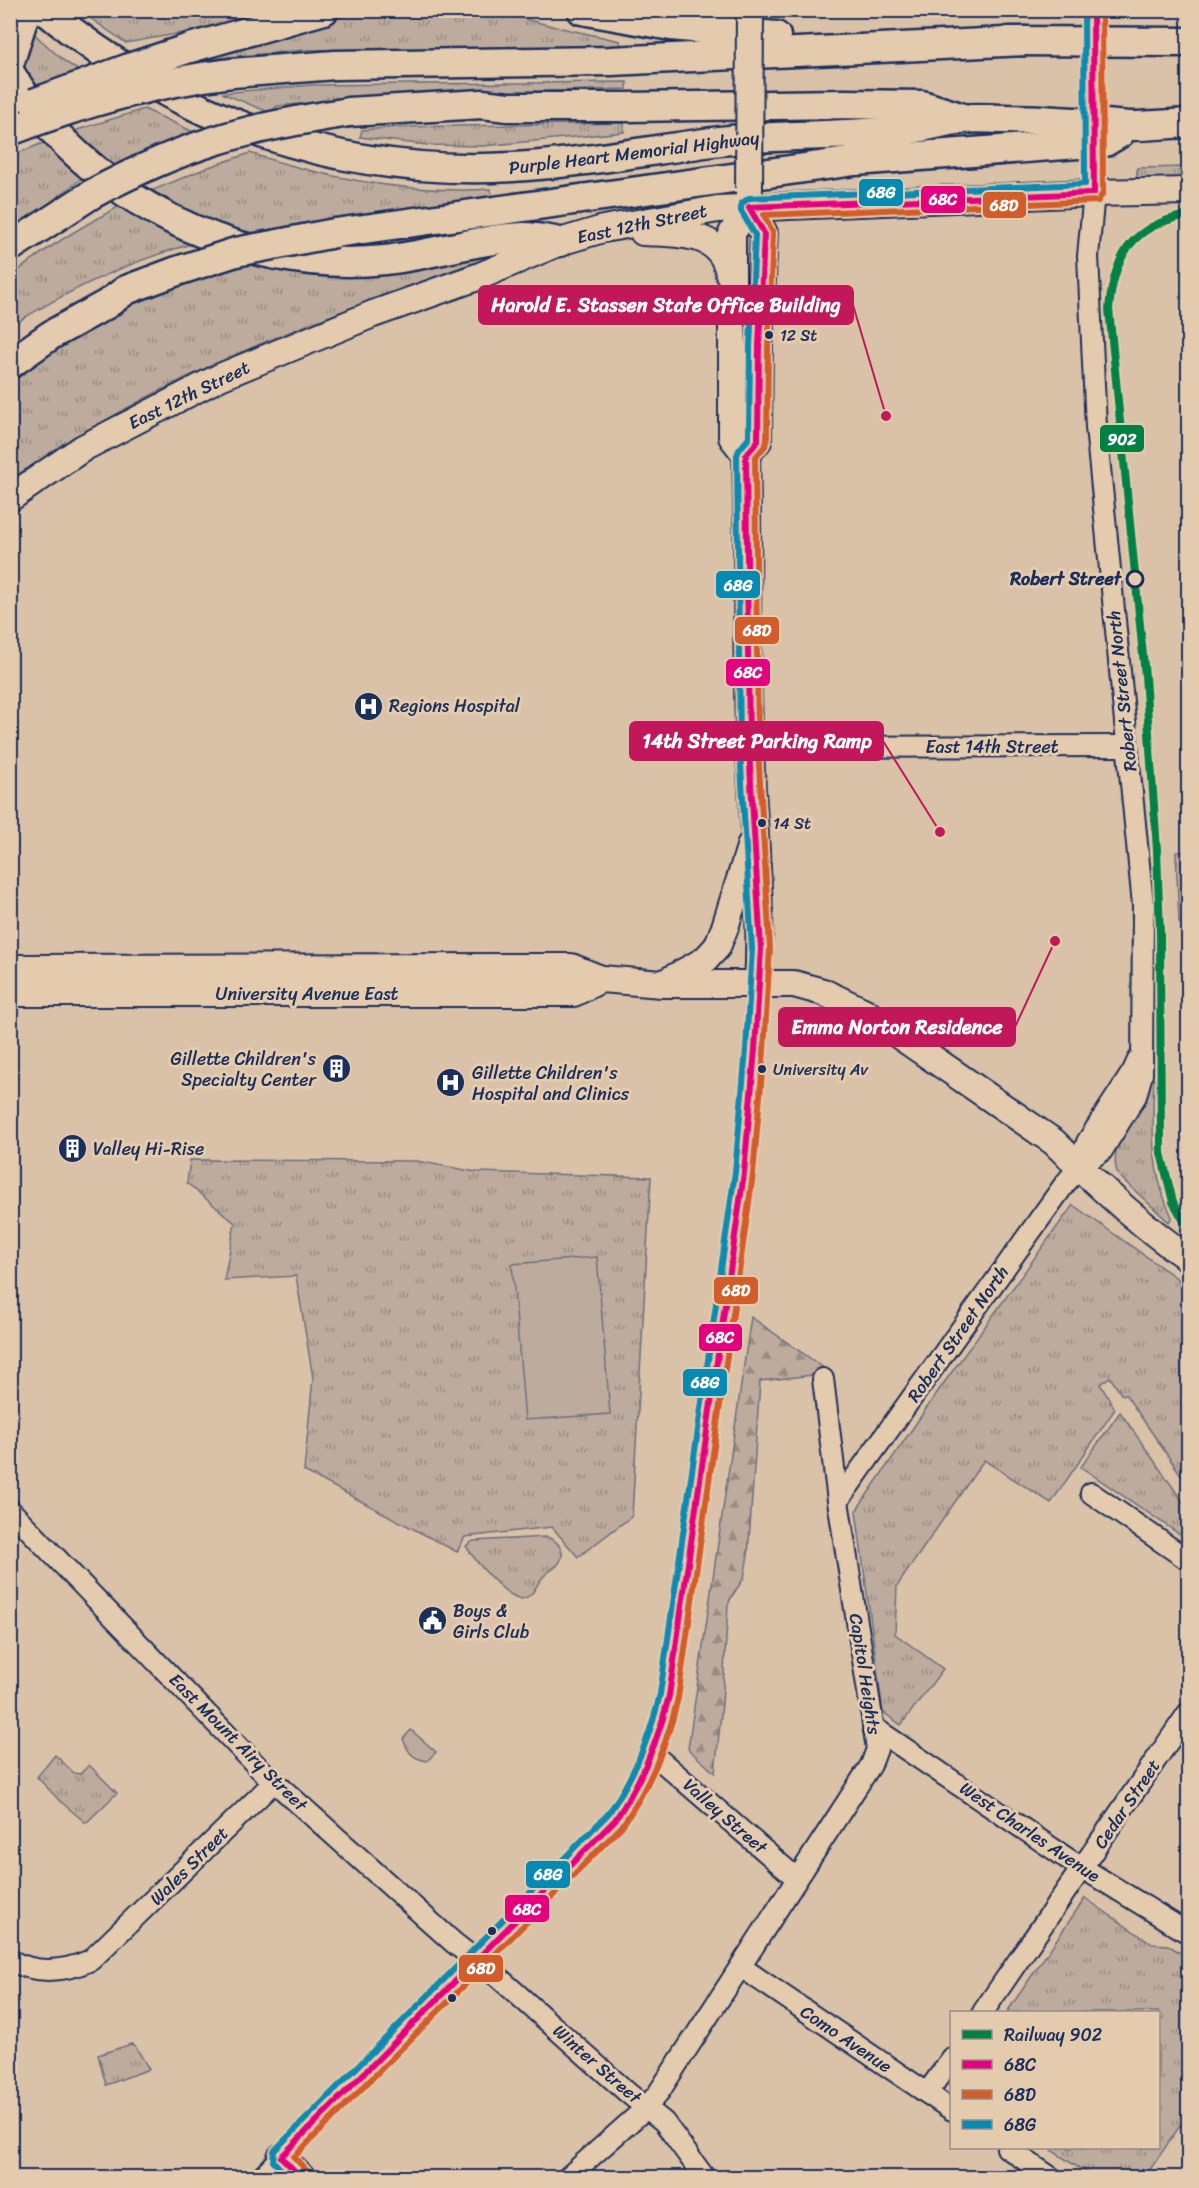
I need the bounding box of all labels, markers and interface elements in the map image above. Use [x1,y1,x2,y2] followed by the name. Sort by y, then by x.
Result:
[507,122,762,184] street label: Purple Heart Memorial Highway
[858,178,904,207] line badge: 68G
[866,178,896,207] text: 68G
[920,185,966,214] line badge: 68C
[928,185,958,214] text: 68C
[982,191,1027,219] line badge: 68D
[989,191,1019,220] text: 68D
[574,195,710,253] street label: East 12th Street
[479,286,853,324] callout: Harold E. Stassen State Office Building
[490,288,841,323] text: Harold E. Stassen State Office Building
[780,321,817,350] place label: 12 St
[763,329,775,341] marker: 12 St
[123,352,256,438] street label: East 12th Street
[1099,424,1145,453] line badge: 902
[1107,425,1137,454] text: 902
[1009,563,1123,595] place label: Robert Street
[715,570,761,599] line badge: 68G
[1126,570,1144,588] marker: Robert Street
[723,571,753,600] text: 68G
[1098,609,1146,773] street label: Robert Street North
[734,616,780,645] line badge: 68D
[742,616,772,645] text: 68D
[725,658,771,687] line badge: 68C
[733,658,763,687] text: 68C
[352,690,384,722] hospital icon: Regions Hospital
[389,690,521,722] place label: Regions Hospital
[630,722,883,760] callout: 14th Street Parking Ramp
[642,724,872,759] text: 14th Street Parking Ramp
[925,731,1059,763] street label: East 14th Street
[773,809,811,838] place label: 14 St
[756,817,768,829] marker: 14 St
[215,978,399,1010] street label: University Avenue East
[779,1008,1015,1046] callout: Emma Norton Residence
[791,1010,1003,1045] text: Emma Norton Residence
[170,1043,318,1096] place label: Gillette Children's Specialty Center
[321,1053,353,1085] building icon: Gillette Children's Specialty Center
[773,1055,869,1084] place label: University Av
[472,1057,630,1110] place label: Gillette Children's Hospital and Clinics
[756,1063,768,1075] marker: University Av
[435,1067,467,1099] hospital icon: Gillette Children's Hospital and Clinics
[56,1133,88,1165] building icon: Valley Hi-Rise
[93,1133,204,1165] place label: Valley Hi-Rise
[899,1259,1017,1409] street label: Robert Street North
[713,1276,759,1305] line badge: 68D
[721,1276,751,1305] text: 68D
[698,1323,743,1352] line badge: 68C
[705,1323,735,1352] text: 68C
[682,1368,728,1397] line badge: 68G
[690,1368,720,1397] text: 68G
[453,1595,530,1648] place label: Boys & Girls Club
[416,1605,448,1637] public building icon: Boys & Girls Club
[840,1611,890,1738] street label: Capitol Heights
[161,1665,316,1820] street label: East Mount Airy Street
[1085,1752,1169,1856] street label: Cedar Street
[675,1770,775,1863] street label: Valley Street
[953,1773,1107,1891] street label: West Charles Avenue
[142,1819,236,1913] street label: Wales Street
[525,1860,571,1889] line badge: 68G
[533,1860,563,1889] text: 68G
[504,1894,550,1923] line badge: 68C
[512,1895,542,1924] text: 68C
[486,1925,498,1937] unlabelled marker
[458,1954,504,1983] line badge: 68D
[466,1954,496,1983] text: 68D
[446,1992,458,2004] unlabelled marker
[793,1996,899,2082] street label: Como Avenue
[950,2011,1160,2149] legend
[545,2016,649,2112] street label: Winter Street
[1004,2019,1102,2051] text: Railway 902
[1004,2049,1037,2081] text: 68C
[1004,2079,1036,2111] text: 68D
[1004,2109,1037,2141] text: 68G

